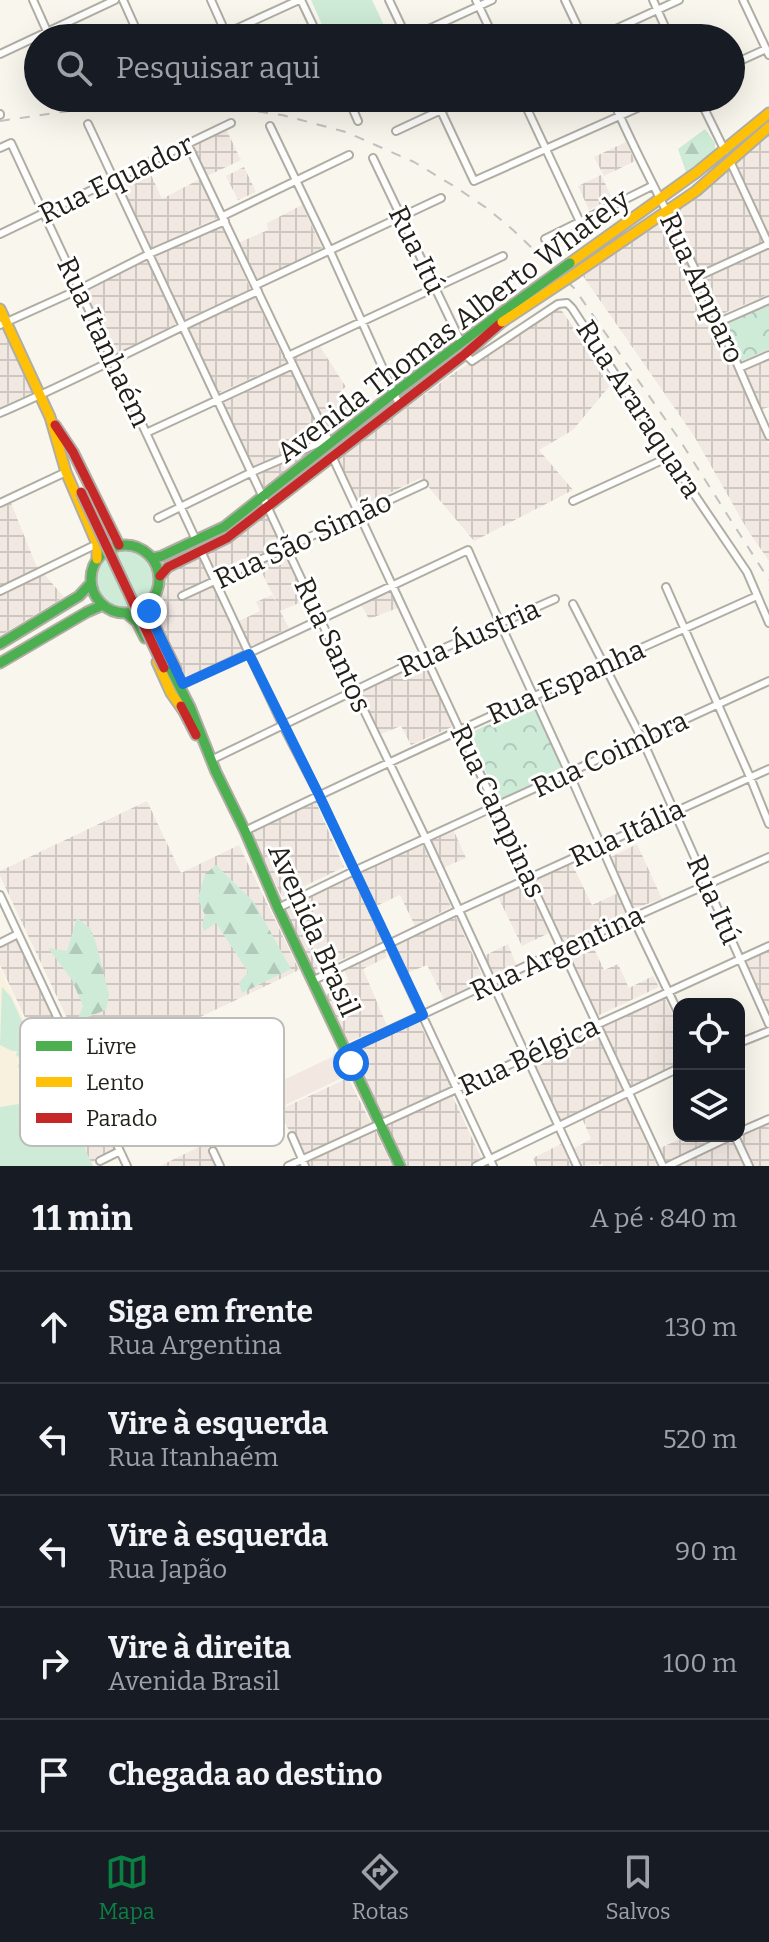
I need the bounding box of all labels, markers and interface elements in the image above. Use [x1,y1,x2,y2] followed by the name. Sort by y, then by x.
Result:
[24,24,745,112] search box
[52,46,96,90] icon: search
[116,50,320,86] text: Pesquisar aqui
[34,128,198,230] street label: Rua Equador
[270,182,636,470] street label: Avenida Thomas Alberto Whately
[382,201,452,299] street label: Rua Itú
[653,208,751,368] street label: Rua Amparo
[50,252,158,433] street label: Rua Itanhaém
[569,314,709,504] street label: Rua Araraquara
[209,485,397,595] street label: Rua São Simão
[287,572,379,718] street label: Rua Santos
[393,591,545,684] street label: Rua Áustria
[131,593,167,629] route end
[482,633,650,731] street label: Rua Espanha
[527,704,693,804] street label: Rua Coimbra
[443,719,553,903] street label: Rua Campinas
[564,792,690,874] street label: Rua Itália
[261,839,367,1021] street label: Avenida Brasil
[680,851,748,949] street label: Rua Itú
[465,898,649,1008] street label: Rua Argentina
[673,998,745,1142] map controls
[673,998,745,1070] button: locate
[454,1009,604,1103] street label: Rua Bélgica
[20,1018,284,1146] legend
[86,1033,137,1060] text: Livre
[333,1045,369,1081] route start
[86,1069,144,1096] text: Lento
[673,1070,745,1142] button: layers
[86,1105,157,1132] text: Parado
[32,1198,133,1239] text: 11 min
[590,1203,737,1234] text: A pé · 840 m
[108,1294,313,1330] text: Siga em frente
[32,1305,76,1349] icon: ahead
[665,1312,737,1343] text: 130 m
[108,1330,282,1361] text: Rua Argentina
[108,1406,328,1442] text: Vire à esquerda
[32,1417,76,1461] icon: left
[663,1424,737,1455] text: 520 m
[108,1442,279,1473] text: Rua Itanhaém
[108,1518,328,1554] text: Vire à esquerda
[32,1529,76,1573] icon: left
[675,1536,737,1567] text: 90 m
[108,1554,227,1585] text: Rua Japão
[108,1630,291,1666] text: Vire à direita
[32,1641,76,1685] icon: right
[663,1648,737,1679] text: 100 m
[108,1666,280,1697] text: Avenida Brasil
[32,1753,76,1797] icon: arrive
[108,1757,383,1793] text: Chegada ao destino
[98,1850,155,1925] tab: Mapa
[352,1850,409,1925] tab: Rotas
[606,1850,671,1925] tab: Salvos

